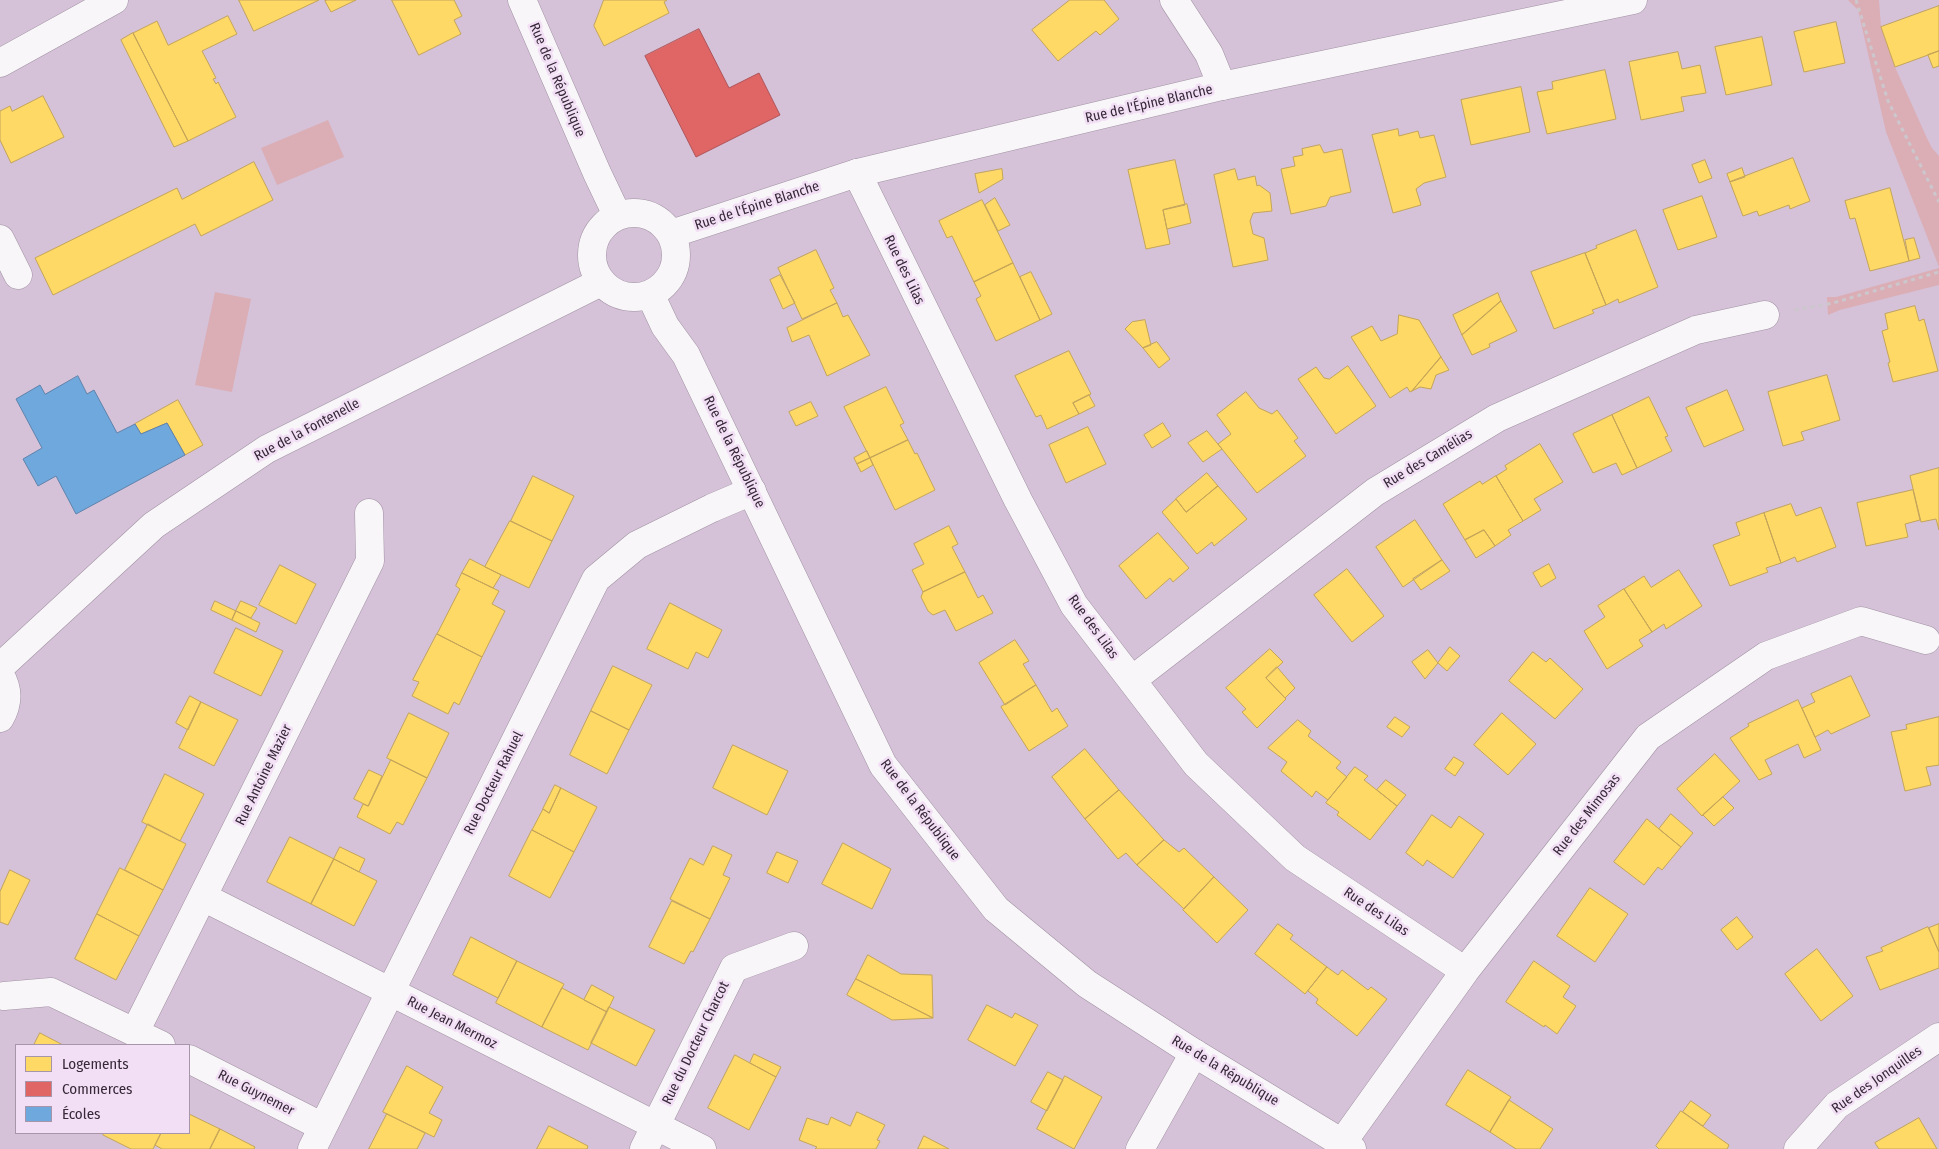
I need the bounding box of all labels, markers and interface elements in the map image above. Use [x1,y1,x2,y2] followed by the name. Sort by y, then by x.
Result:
[525,20,589,140] street label: Rue de la République
[1084,81,1214,127] street label: Rue de l'Épine Blanche
[693,178,821,234] street label: Rue de l'Épine Blanche
[880,233,928,307] street label: Rue des Lilas
[700,393,768,511] street label: Rue de la République
[251,395,363,465] street label: Rue de la Fontenelle
[1381,426,1475,492] street label: Rue des Camélias
[1064,592,1122,662] street label: Rue des Lilas
[232,722,296,828] street label: Rue Antoine Mazier
[461,729,527,837] street label: Rue Docteur Rahuel
[877,756,963,864] street label: Rue de la République
[1550,771,1624,859] street label: Rue des Mimosas
[1340,884,1412,940] street label: Rue des Lilas
[659,979,733,1107] street label: Rue du Docteur Charcot
[404,993,500,1053] street label: Rue Jean Mermoz
[1168,1032,1282,1110] street label: Rue de la République
[1829,1043,1925,1117] street label: Rue des Jonquilles
[15,1044,190,1134] legend
[62,1055,129,1073] text: Logements
[215,1067,297,1119] street label: Rue Guynemer
[62,1080,132,1098] text: Commerces
[62,1105,100,1123] text: Écoles

